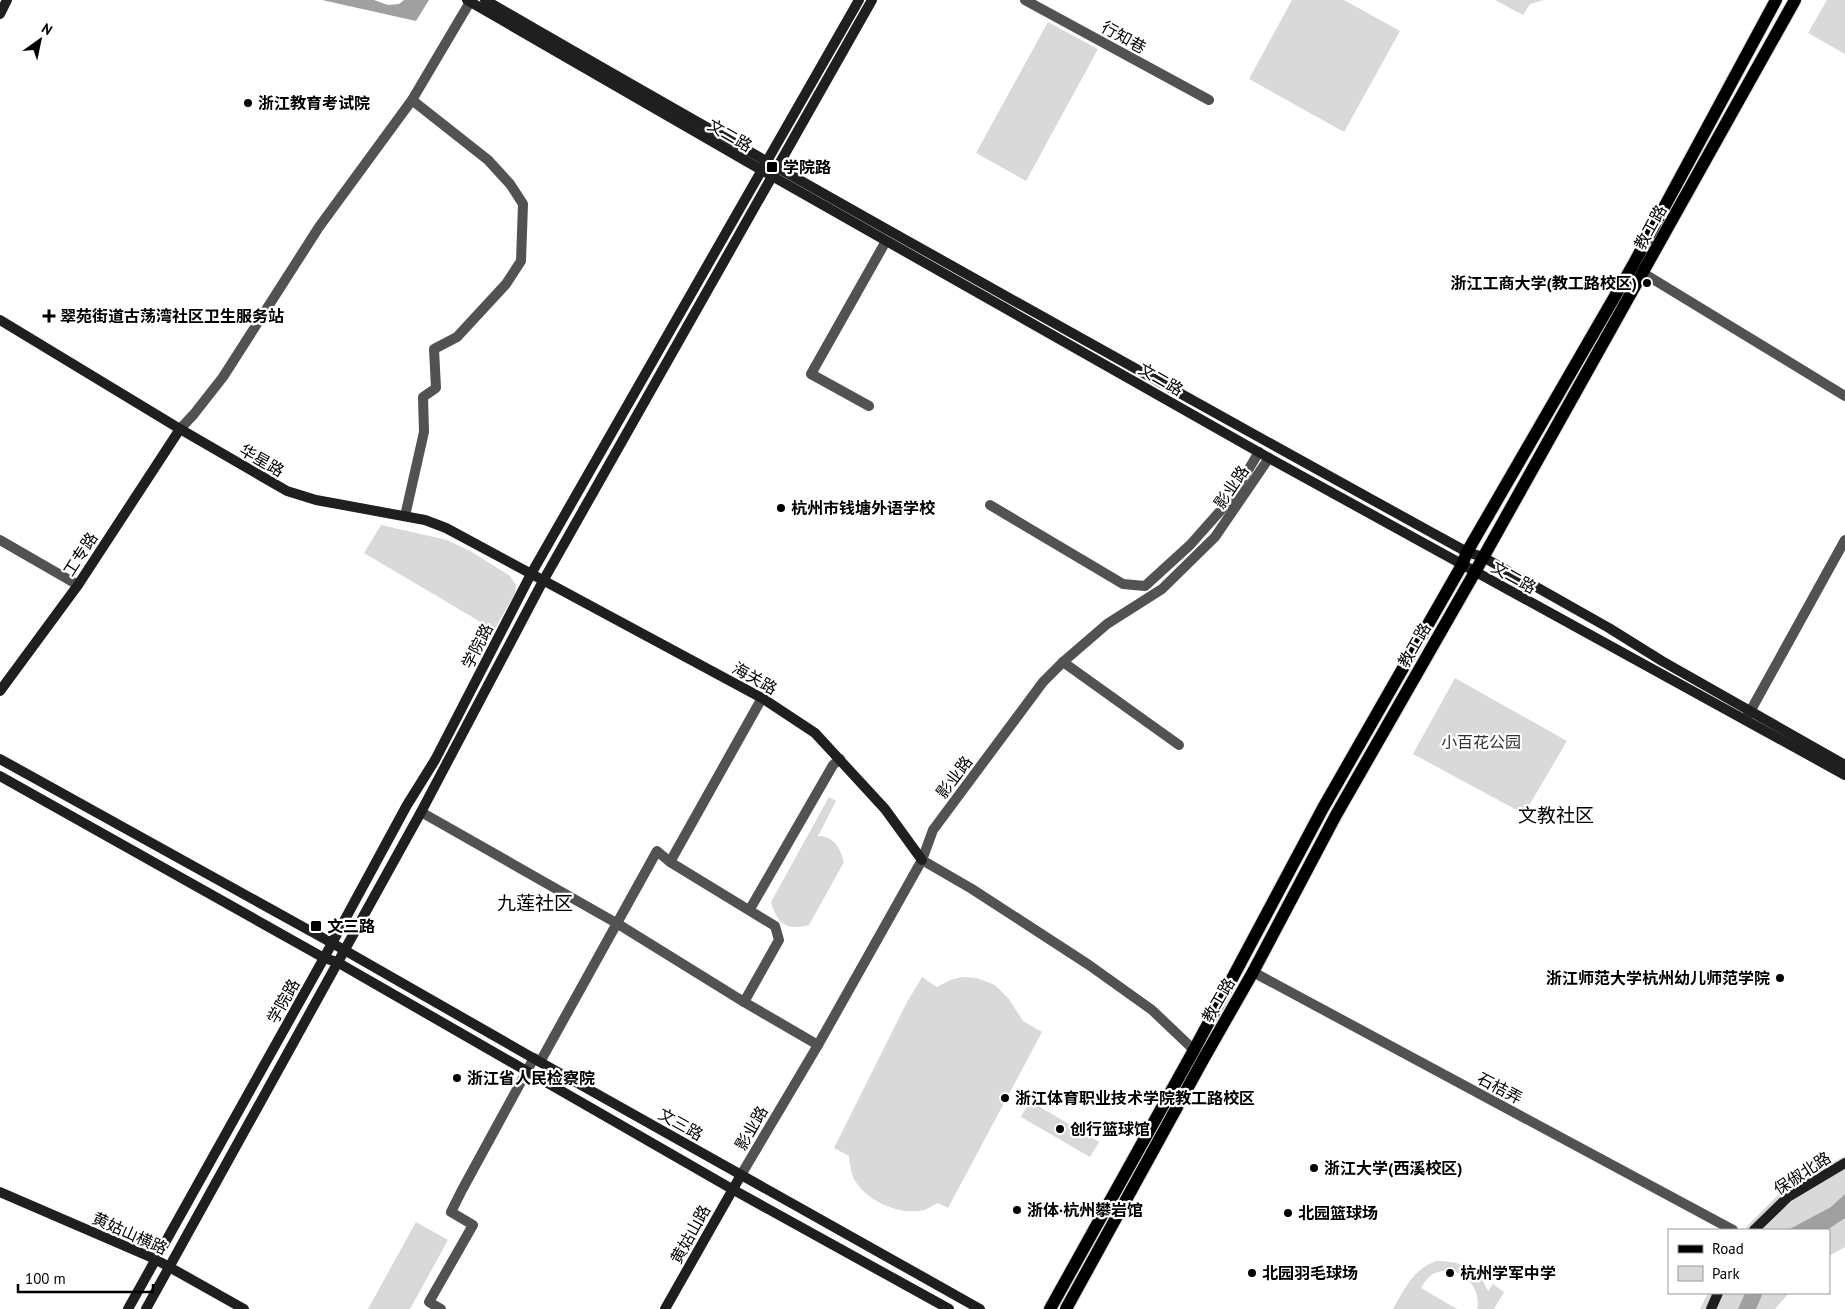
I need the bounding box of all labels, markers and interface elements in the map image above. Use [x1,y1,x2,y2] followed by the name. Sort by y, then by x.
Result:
[15,15,65,65] north arrow
[1098,17,1150,57] street label: 行知巷
[38,19,56,39] text: N
[258,93,370,113] place label: 浙江教育考试院
[242,97,254,109] marker: 浙江教育考试院
[704,114,756,156] street label: 文二路
[783,157,831,177] place label: 学院路
[765,160,779,174] marker: 学院路
[1630,201,1670,253] street label: 教工路
[1451,273,1637,293] place label: 浙江工商大学(教工路校区)
[1641,277,1653,289] marker: 浙江工商大学(教工路校区)
[60,306,284,326] place label: 翠苑街道古荡湾社区卫生服务站
[42,309,56,323] marker: 翠苑街道古荡湾社区卫生服务站
[1135,358,1187,400] street label: 文二路
[236,439,288,481] street label: 华星路
[1209,462,1253,512] street label: 影业路
[791,498,936,518] place label: 杭州市钱塘外语学校
[775,502,787,514] marker: 杭州市钱塘外语学校
[59,528,101,580] street label: 工专路
[1488,557,1540,597] street label: 文二路
[1393,619,1435,671] street label: 教工路
[457,620,497,672] street label: 学院路
[729,658,781,698] street label: 海关路
[1441,732,1521,752] park label: 小百花公园
[932,752,976,802] street label: 影业路
[1518,803,1594,827] district label: 文教社区
[497,891,573,915] district label: 九莲社区
[327,916,375,936] place label: 文三路
[309,919,323,933] marker: 文三路
[1546,968,1770,988] place label: 浙江师范大学杭州幼儿师范学院
[1774,972,1786,984] marker: 浙江师范大学杭州幼儿师范学院
[1197,974,1239,1026] street label: 教工路
[263,975,303,1027] street label: 学院路
[467,1068,595,1088] place label: 浙江省人民检察院
[1474,1068,1526,1108] street label: 石桔弄
[451,1072,463,1084] marker: 浙江省人民检察院
[1015,1088,1255,1108] place label: 浙江体育职业技术学院教工路校区
[999,1092,1011,1104] marker: 浙江体育职业技术学院教工路校区
[730,1102,772,1154] street label: 影业路
[655,1104,707,1144] street label: 文三路
[1070,1119,1150,1139] place label: 创行篮球馆
[1054,1123,1066,1135] marker: 创行篮球馆
[1770,1147,1834,1199] street label: 保俶北路
[1324,1158,1462,1178] place label: 浙江大学(西溪校区)
[1308,1162,1320,1174] marker: 浙江大学(西溪校区)
[1027,1200,1143,1220] place label: 浙体·杭州攀岩馆
[666,1201,714,1267] street label: 黄姑山路
[1298,1203,1378,1223] place label: 北园篮球场
[1011,1204,1023,1216] marker: 浙体·杭州攀岩馆
[1282,1207,1294,1219] marker: 北园篮球场
[89,1208,171,1258] street label: 黄姑山横路
[1668,1229,1830,1294] legend
[1712,1239,1744,1258] text: Road
[18,1262,152,1294] scale bar
[1262,1263,1358,1283] place label: 北园羽毛球场
[1460,1263,1556,1283] place label: 杭州学军中学
[1712,1264,1740,1283] text: Park
[1246,1267,1258,1279] marker: 北园羽毛球场
[1444,1267,1456,1279] marker: 杭州学军中学
[25,1269,66,1288] text: 100 m

